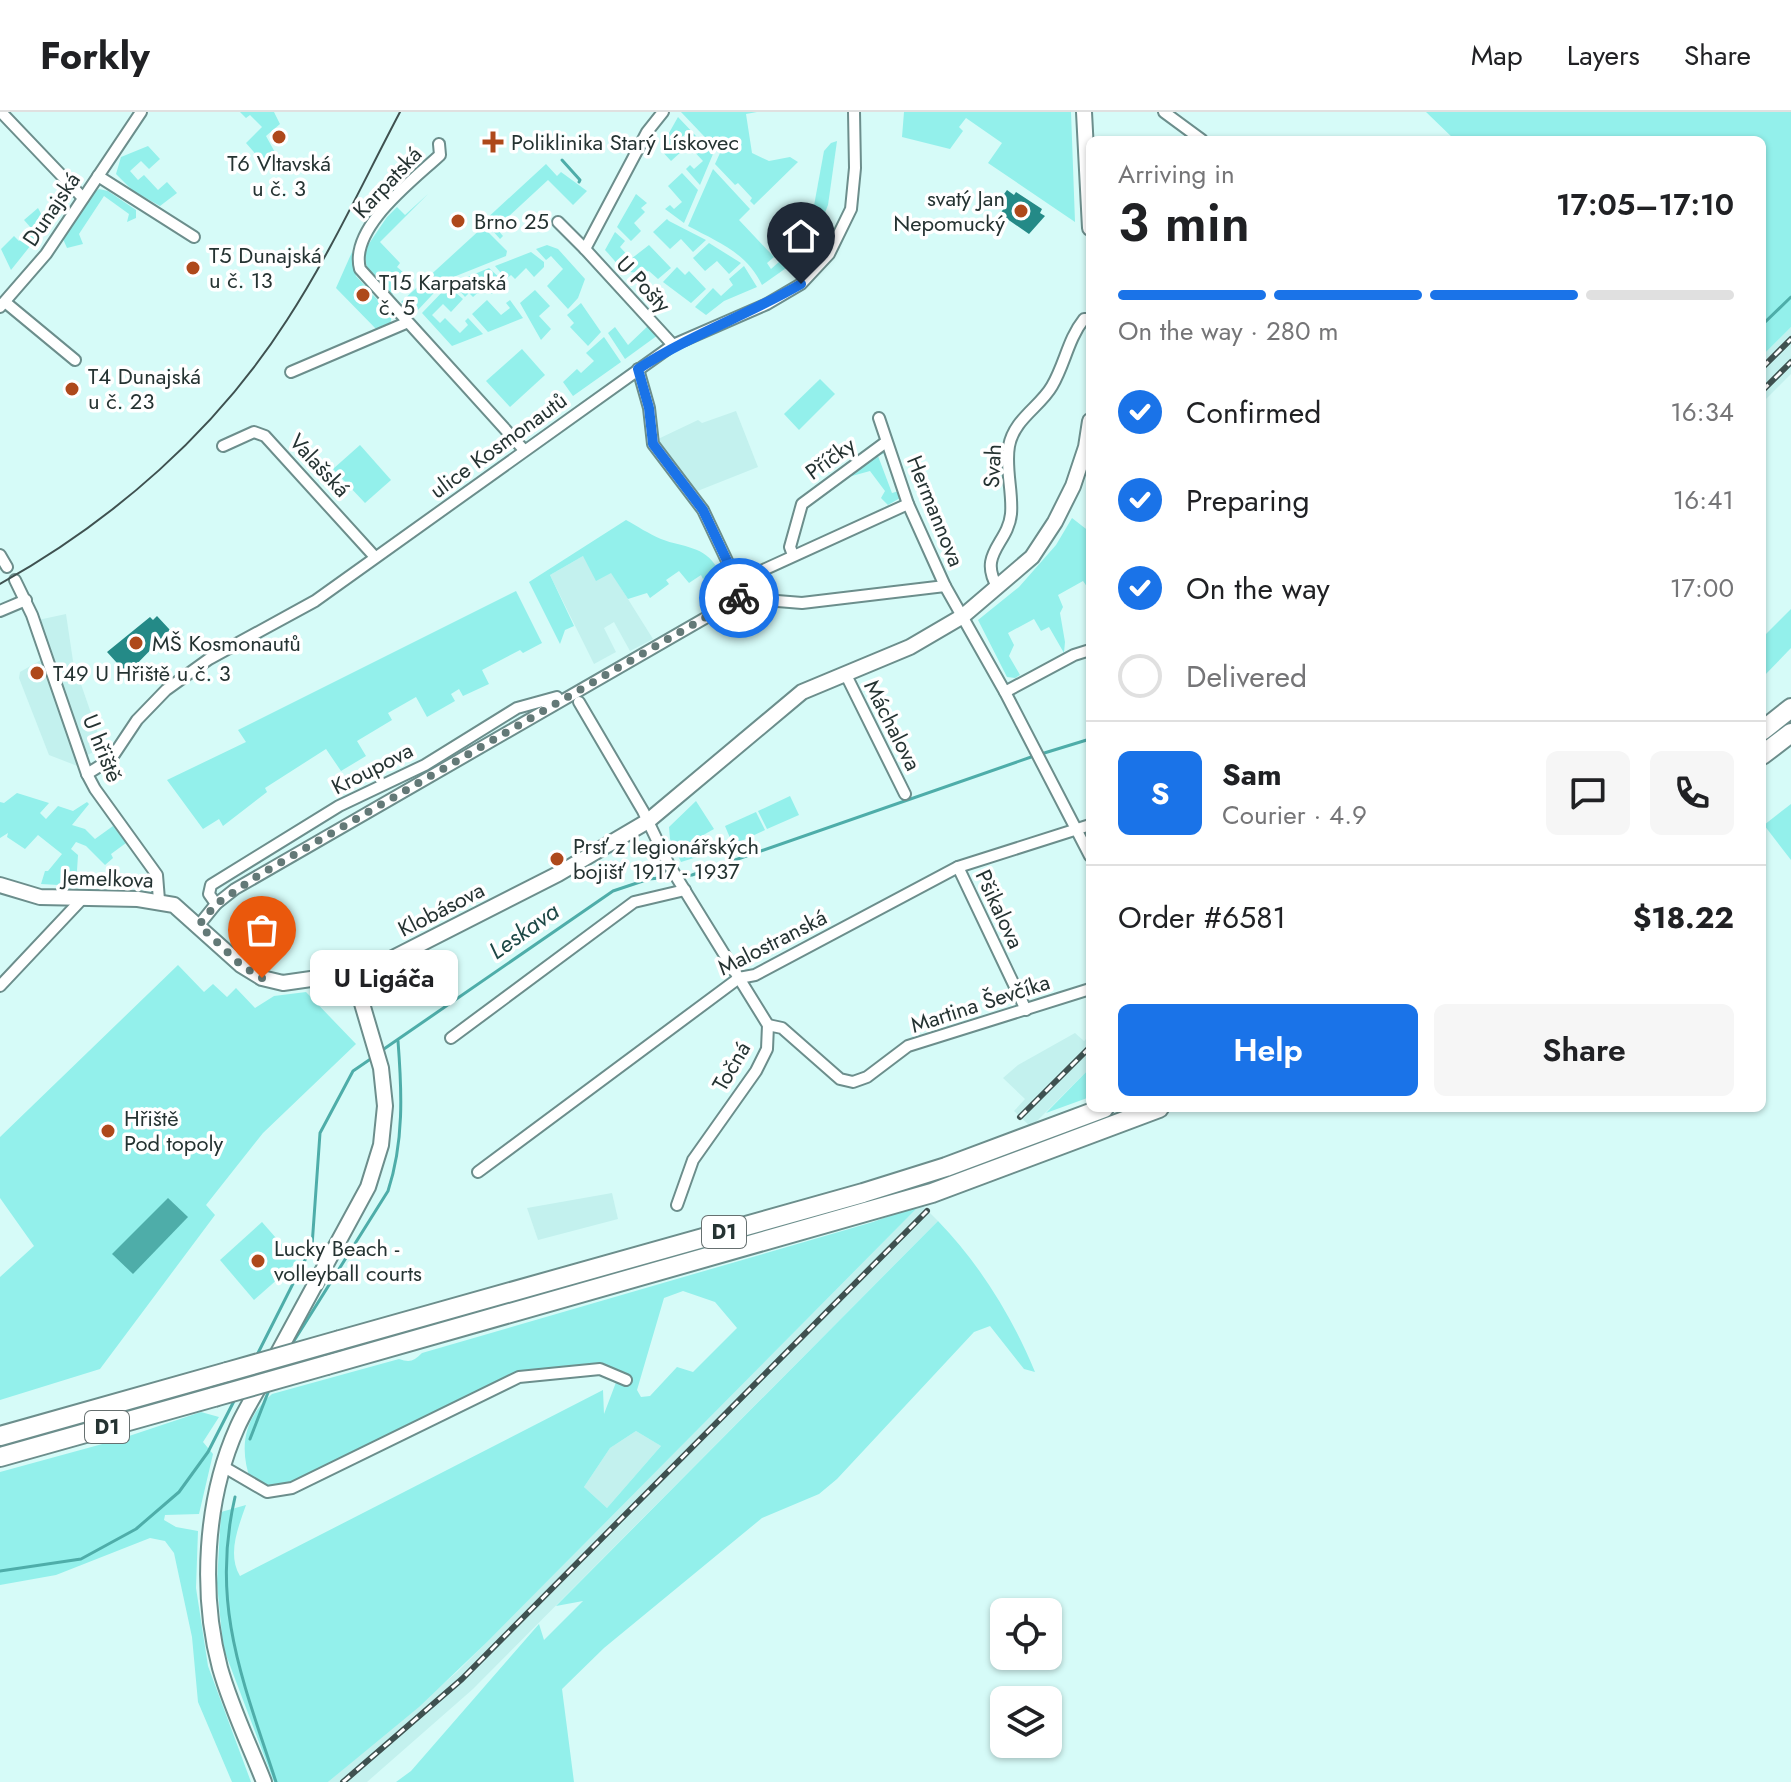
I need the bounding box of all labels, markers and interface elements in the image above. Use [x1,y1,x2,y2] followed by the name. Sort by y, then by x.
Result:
[40,28,150,83] text: Forkly
[1471,35,1523,76] text: Map
[1567,35,1640,76] text: Layers
[1684,35,1751,76] text: Share
[511,126,739,158] place label: Poliklinika Starý Lískovec
[270,128,288,146] marker: T6 Vltavská u č. 3
[482,131,504,153] marker: Poliklinika Starý Lískovec
[345,139,429,225] street label: Karpatská
[227,147,331,204] place label: T6 Vltavská u č. 3
[1118,155,1235,193] text: Arriving in
[14,165,88,253] street label: Dunajská
[893,182,1005,239] place label: svatý Jan Nepomucký
[1556,183,1734,226] text: 17:05–17:10
[1118,185,1250,261] text: 3 min
[767,202,835,284] pin
[1012,202,1030,220] marker: svatý Jan Nepomucký
[474,205,549,237] place label: Brno 25
[449,212,467,230] marker: Brno 25
[779,214,823,258] icon: home
[209,239,322,296] place label: T5 Dunajská u č. 13
[609,248,679,320] street label: U Pošty
[184,259,202,277] marker: T5 Dunajská u č. 13
[379,266,506,323] place label: T15 Karpatská č. 5
[354,286,372,304] marker: T15 Karpatská č. 5
[1118,312,1339,350] text: On the way · 280 m
[88,360,201,417] place label: T4 Dunajská u č. 23
[63,380,81,398] marker: T4 Dunajská u č. 23
[423,384,573,506] street label: ulice Kosmonautů
[1118,390,1162,434] icon: check
[1186,391,1321,434] text: Confirmed
[1670,393,1734,431] text: 16:34
[282,426,358,504] street label: Valašská
[798,429,862,487] street label: Příčky
[975,443,1009,489] street label: Svah
[899,451,973,571] street label: Hermannova
[1118,478,1162,522] icon: check
[1186,479,1310,522] text: Preparing
[1673,481,1734,519] text: 16:41
[699,558,779,638] courier
[1118,566,1162,610] icon: check
[1186,567,1330,610] text: On the way
[1670,569,1734,607] text: 17:00
[717,576,761,620] icon: bike
[152,627,301,659] place label: MŠ Kosmonautů
[127,634,145,652] marker: MŠ Kosmonautů
[1186,655,1307,698] text: Delivered
[53,657,231,689] place label: T49 U Hřiště u č. 3
[28,664,46,682] marker: T49 U Hřiště u č. 3
[856,674,930,776] street label: Máchalova
[75,709,131,787] street label: U hřiště
[326,734,418,802] street label: Kroupova
[1546,751,1630,835] button: chat
[1650,751,1734,835] button: phone
[1222,753,1282,796] text: Sam
[1151,772,1169,815] text: S
[1222,796,1367,834] text: Courier · 4.9
[573,830,759,887] place label: Prsť z legionářských bojišť 1917 - 1937
[548,850,566,868] marker: Prsť z legionářských bojišť 1917 - 1937
[59,860,154,896] street label: Jemelkova
[968,864,1032,954] street label: Pšikalova
[392,874,490,944] street label: Klobásova
[481,894,566,968] water label: Leskava
[228,896,296,978] pin
[1118,896,1286,939] text: Order #6581
[1633,896,1734,939] text: $18.22
[712,901,832,983] street label: Malostranská
[240,908,284,952] icon: bag
[310,950,458,1006] callout: U Ligáča
[333,959,435,997] text: U Ligáča
[906,965,1054,1041] street label: Martina Ševčíka
[1118,1004,1418,1096] button: Help
[1434,1004,1734,1096] button: Share
[704,1035,758,1097] street label: Točná
[124,1102,223,1159] place label: Hřiště Pod topoly
[99,1122,117,1140] marker: Hřiště Pod topoly
[702,1216,746,1248] road number: D1
[274,1232,422,1289] place label: Lucky Beach - volleyball courts
[249,1252,267,1270] marker: Lucky Beach - volleyball courts
[85,1411,129,1443] road number: D1
[990,1598,1062,1758] map controls
[990,1598,1062,1670] button: locate
[990,1686,1062,1758] button: layers

